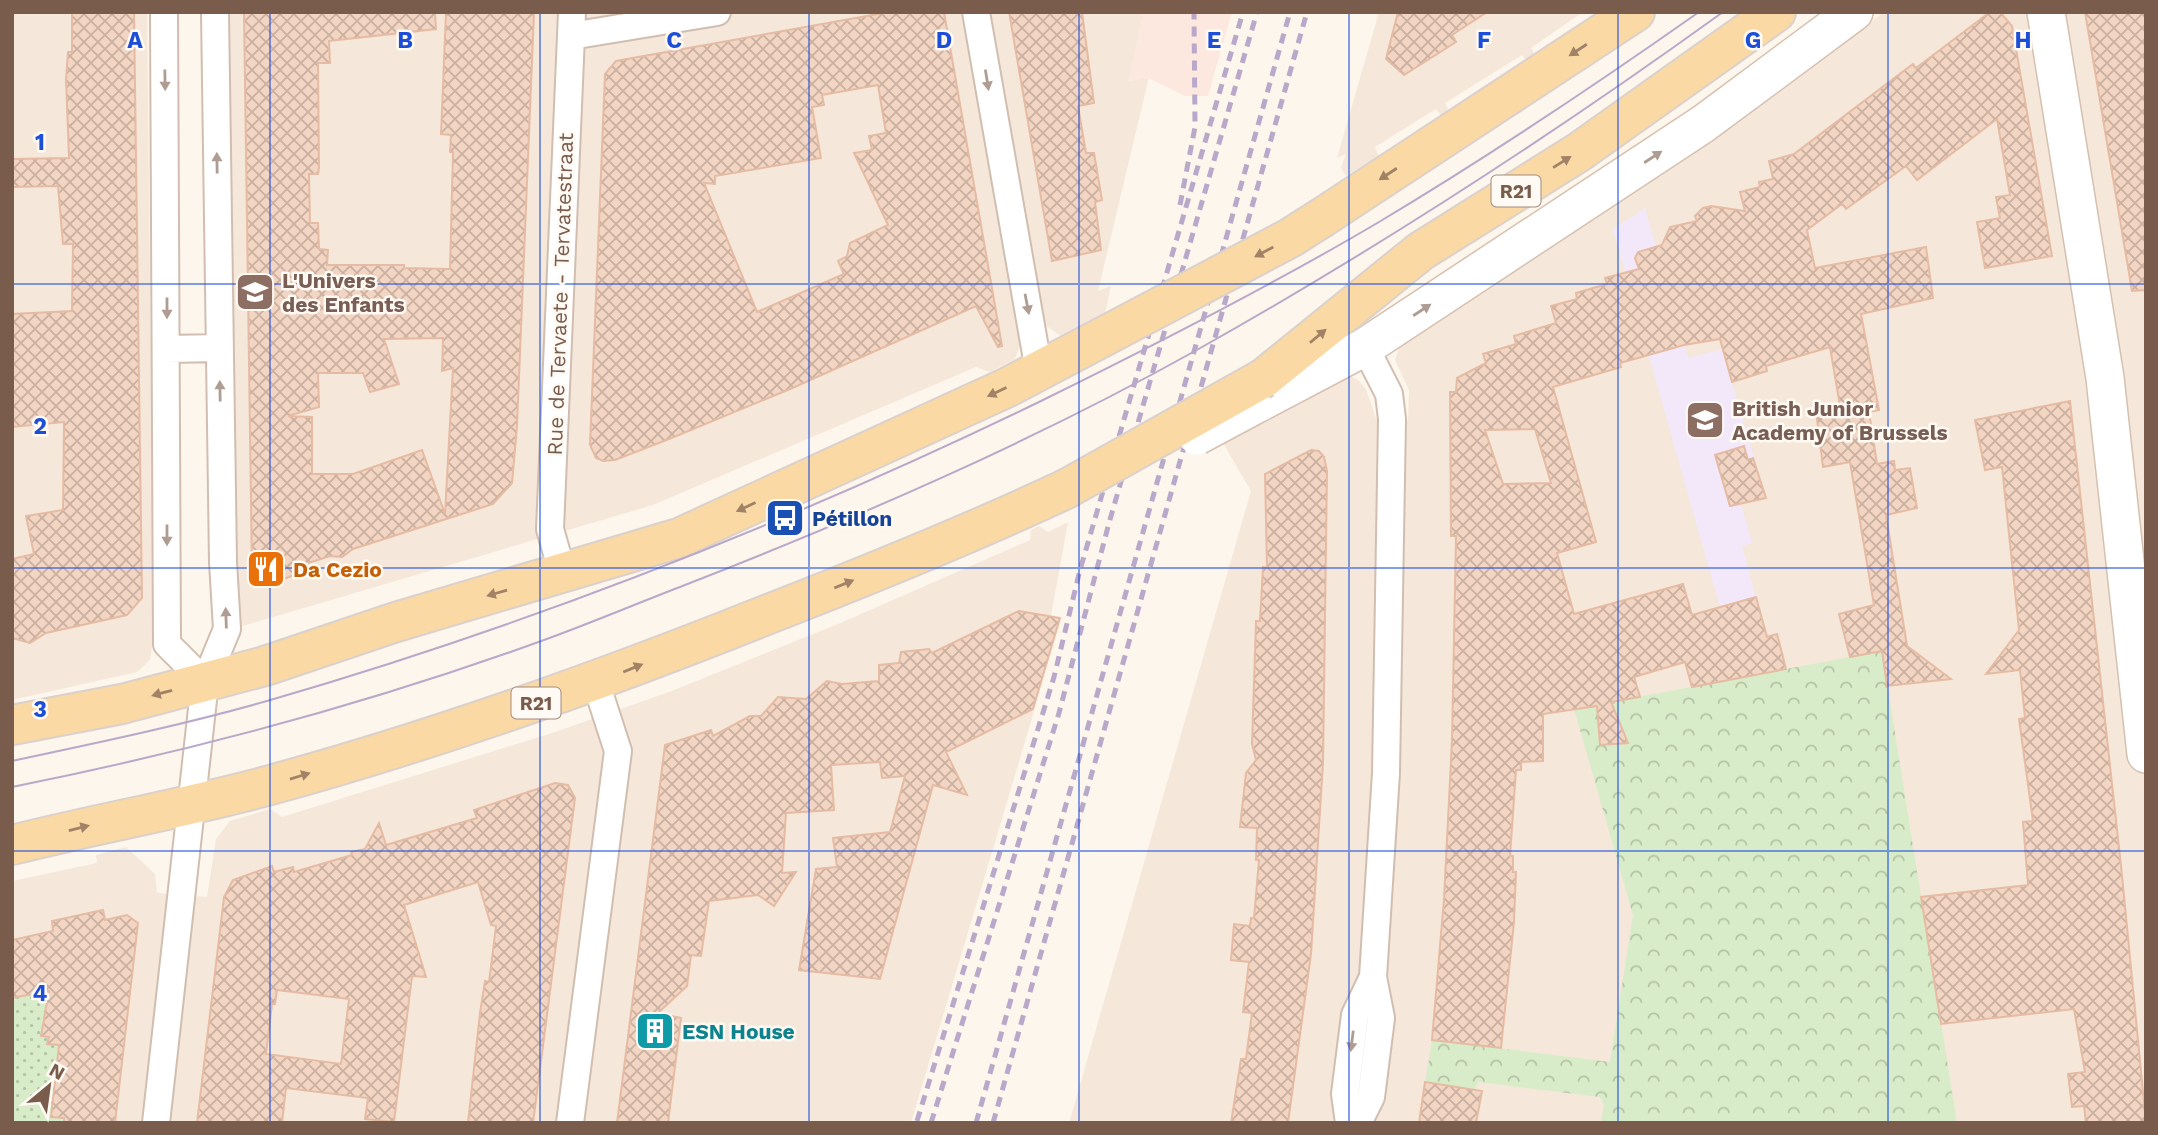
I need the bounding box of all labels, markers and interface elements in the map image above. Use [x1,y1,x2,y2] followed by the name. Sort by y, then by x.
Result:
[127,27,143,54] text: A
[397,27,413,54] text: B
[666,27,682,54] text: C
[936,27,952,54] text: D
[1207,27,1221,54] text: E
[1477,27,1491,54] text: F
[1745,27,1761,54] text: G
[2014,27,2032,54] text: H
[1568,43,1588,56] one-way arrow
[982,69,993,91] one-way arrow
[159,70,171,92] one-way arrow
[35,129,45,156] text: 1
[542,132,578,456] street label: Rue de Tervaete - Tervatestraat
[1643,151,1663,164] one-way arrow
[211,152,223,174] one-way arrow
[1553,156,1572,169] one-way arrow
[1378,168,1398,181] one-way arrow
[1492,176,1540,206] road number: R21
[1254,246,1274,257] one-way arrow
[282,268,405,317] place label: L'Univers des Enfants
[234,271,276,313] school or university icon: L'Univers des Enfants
[1022,293,1033,315] one-way arrow
[161,297,173,319] one-way arrow
[1412,303,1432,316] one-way arrow
[1308,329,1326,344] one-way arrow
[214,380,226,402] one-way arrow
[987,386,1007,398] one-way arrow
[1732,396,1948,445] place label: British Junior Academy of Brussels
[1684,399,1726,441] school or university icon: British Junior Academy of Brussels
[33,413,47,440] text: 2
[764,497,806,539] bus stop icon: Pétillon
[736,501,756,513] one-way arrow
[812,506,892,531] place label: Pétillon
[161,525,173,547] one-way arrow
[245,548,287,590] restaurant icon: Da Cezio
[293,557,382,582] place label: Da Cezio
[834,578,854,590] one-way arrow
[487,589,508,599] one-way arrow
[221,607,232,629] one-way arrow
[622,663,643,674] one-way arrow
[512,688,560,718] road number: R21
[151,689,172,699] one-way arrow
[33,696,47,723] text: 3
[290,770,311,780] one-way arrow
[68,822,90,833] one-way arrow
[33,980,48,1007] text: 4
[634,1010,676,1052] building icon: ESN House
[682,1019,795,1044] place label: ESN House
[1346,1031,1357,1053] one-way arrow
[14,1051,84,1121] north arrow
[45,1058,69,1085] text: N

